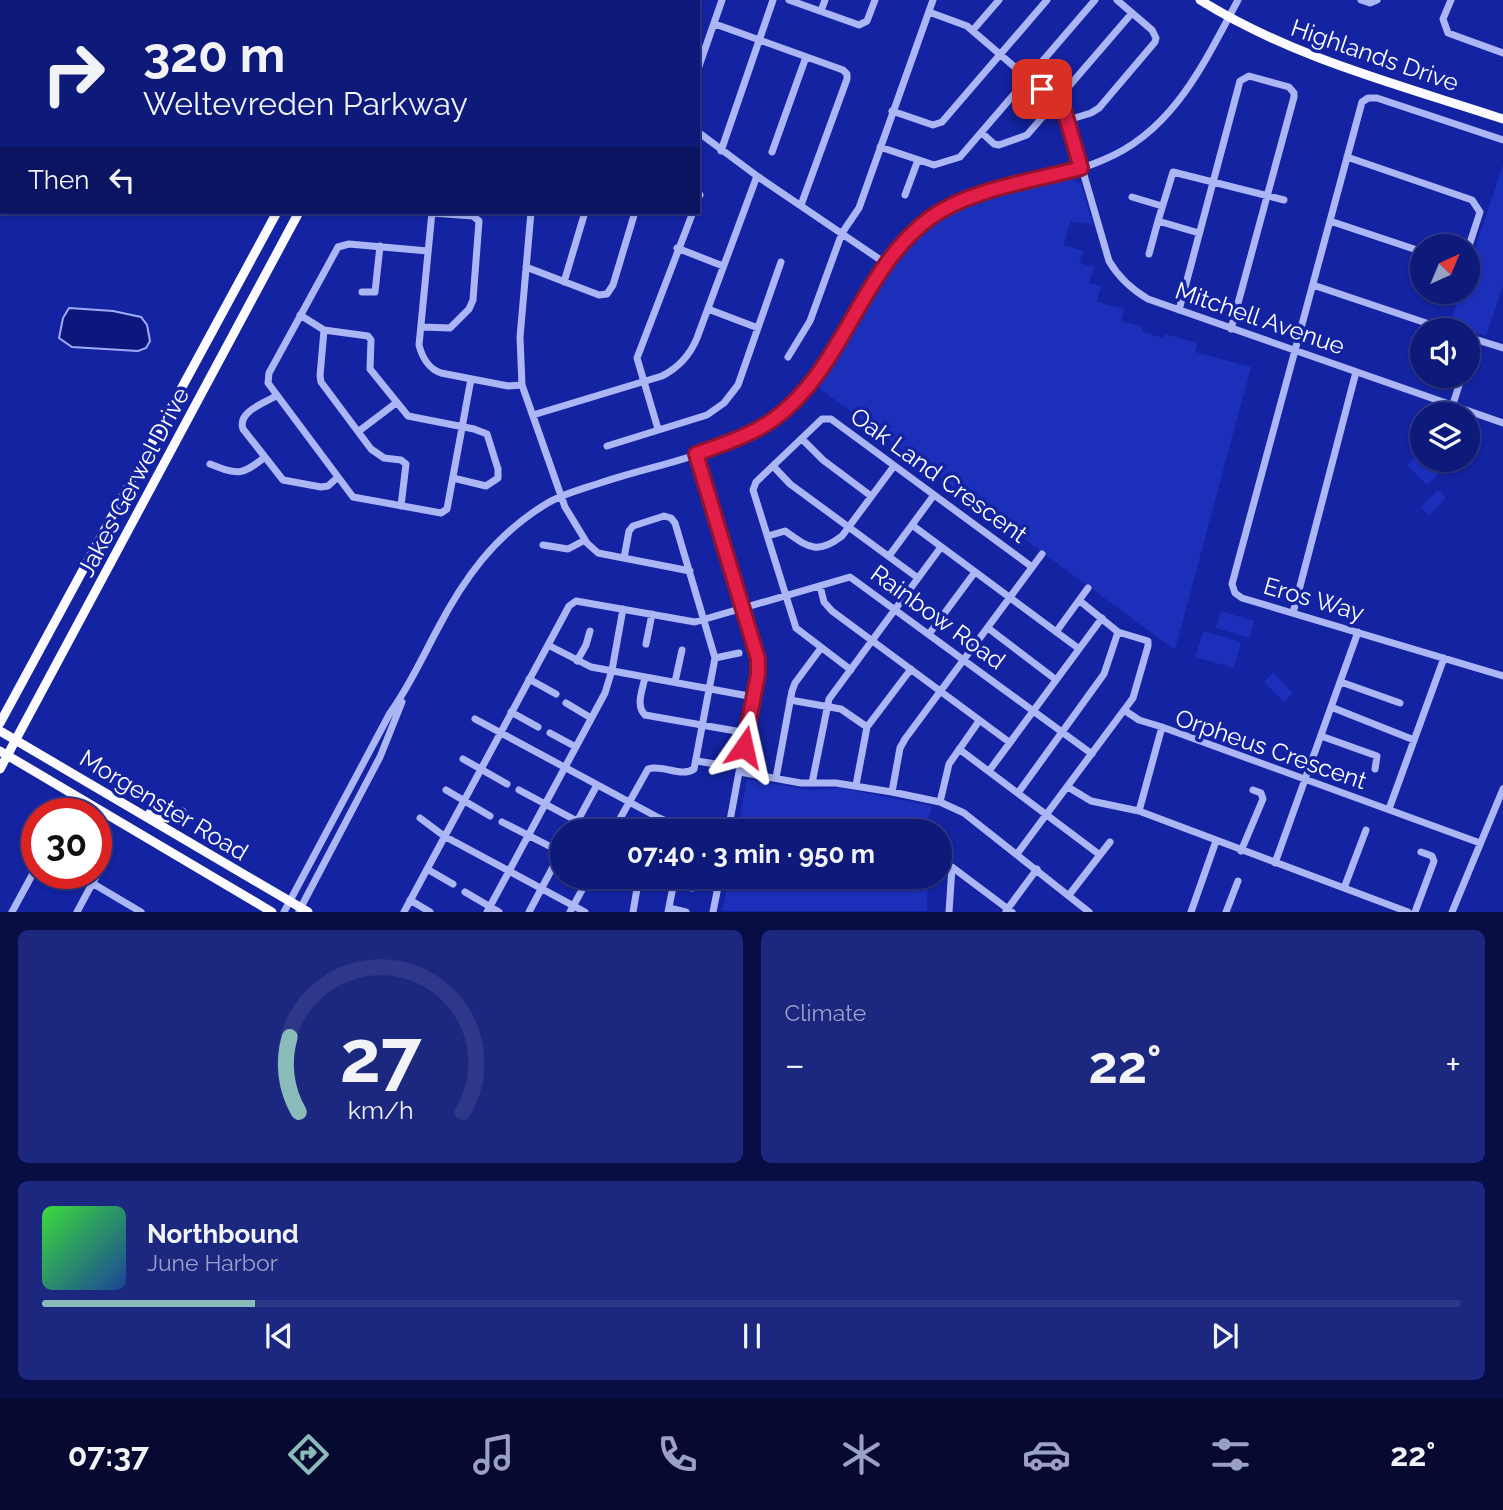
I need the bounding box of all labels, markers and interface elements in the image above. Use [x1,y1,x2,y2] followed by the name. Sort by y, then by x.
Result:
[1287,13,1463,97] street label: Highlands Drive
[143,26,285,83] text: 320 m
[28,28,119,119] icon: right
[1012,59,1072,119] pin
[1023,70,1061,108] icon: arrive
[143,85,468,122] text: Weltevreden Parkway
[103,161,141,199] icon: left
[28,165,89,195] text: Then
[1410,234,1480,304] north arrow
[1410,234,1480,472] map controls
[1171,275,1349,361] street label: Mitchell Avenue
[1410,318,1480,388] button: sound
[71,382,195,582] street label: Jakes Gerwel Drive
[845,401,1033,549] street label: Oak Land Crescent
[1410,402,1480,472] button: layers
[865,559,1011,675] street label: Rainbow Road
[1260,571,1368,627] street label: Eros Way
[1172,703,1370,795] street label: Orpheus Crescent
[707,710,781,784] position arrow
[75,743,253,867] street label: Morgenster Road
[21,798,112,889] speed limit sign: 30
[627,839,875,869] text: 07:40 · 3 min · 950 m
[785,999,866,1026] text: Climate
[339,1015,421,1100] text: 27
[1089,1034,1162,1095] text: 22°
[785,1042,805,1087] text: −
[1445,1042,1461,1087] text: +
[347,1095,413,1125] text: km/h
[147,1219,299,1249] text: Northbound
[147,1249,278,1276] text: June Harbor
[260,1317,298,1355] icon: previous
[733,1317,771,1355] icon: pause
[1206,1317,1244,1355] icon: next
[284,1430,333,1479] icon: directions
[469,1430,518,1479] icon: music
[653,1430,702,1479] icon: phone
[837,1430,886,1479] icon: climate
[1022,1430,1071,1479] icon: car
[1206,1430,1255,1479] icon: filters
[68,1436,149,1473] text: 07:37
[1390,1436,1435,1473] text: 22°

